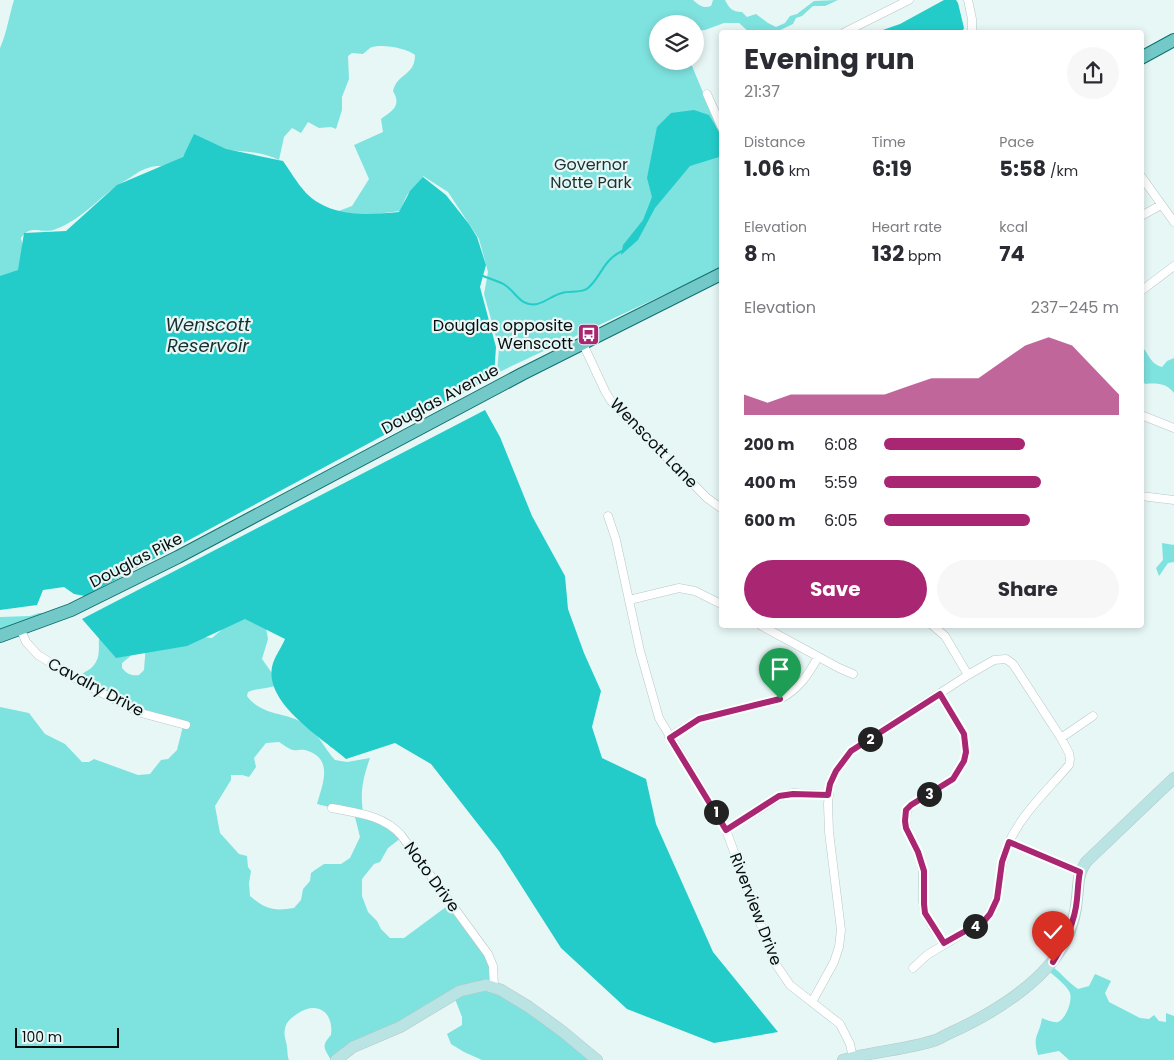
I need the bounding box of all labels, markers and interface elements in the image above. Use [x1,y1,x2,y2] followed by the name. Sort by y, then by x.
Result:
[649,15,704,70] map controls
[649,15,704,70] button: layers
[744,40,915,79] text: Evening run
[1067,47,1119,99] button: share
[744,80,780,103] text: 21:37
[744,132,805,152] text: Distance
[872,132,906,152] text: Time
[999,132,1034,152] text: Pace
[550,153,633,194] park label: Governor Notte Park
[744,154,785,183] text: 1.06
[872,154,912,183] text: 6:19
[999,154,1046,183] text: 5:58
[785,161,810,181] text: km
[1046,161,1078,181] text: /km
[744,217,807,237] text: Elevation
[872,217,942,237] text: Heart rate
[999,217,1028,237] text: kcal
[744,239,758,268] text: 8
[872,239,904,268] text: 132
[999,239,1025,268] text: 74
[758,246,776,266] text: m
[904,246,941,266] text: bpm
[744,296,816,319] text: Elevation
[1031,296,1119,319] text: 237–245 m
[165,312,251,358] water label: Wenscott Reservoir
[433,314,573,355] place label: Douglas opposite Wenscott
[577,322,601,346] bus stop icon: Douglas opposite Wenscott
[377,358,503,440] street label: Douglas Avenue
[605,393,703,493] street label: Wenscott Lane
[744,433,794,456] text: 200 m
[824,433,858,456] text: 6:08
[744,471,796,494] text: 400 m
[824,471,858,494] text: 5:59
[744,509,795,532] text: 600 m
[824,509,858,532] text: 6:05
[86,527,186,593] street label: Douglas Pike
[744,560,927,618] button: Save
[937,560,1119,618] button: Share
[759,648,801,699] pin
[44,652,148,722] street label: Cavalry Drive
[766,655,794,683] icon: arrive
[858,726,882,752] pin: 2
[867,729,875,749] text: 2
[916,782,942,806] pin: 3
[925,784,934,804] text: 3
[704,800,728,824] pin: 1
[714,802,719,822] text: 1
[399,837,465,917] street label: Noto Drive
[724,849,788,969] street label: Riverview Drive
[1032,911,1074,962] pin
[962,914,988,938] pin: 4
[971,916,980,936] text: 4
[1039,918,1067,946] icon: check
[15,1025,119,1048] scale bar
[22,1027,62,1047] text: 100 m

